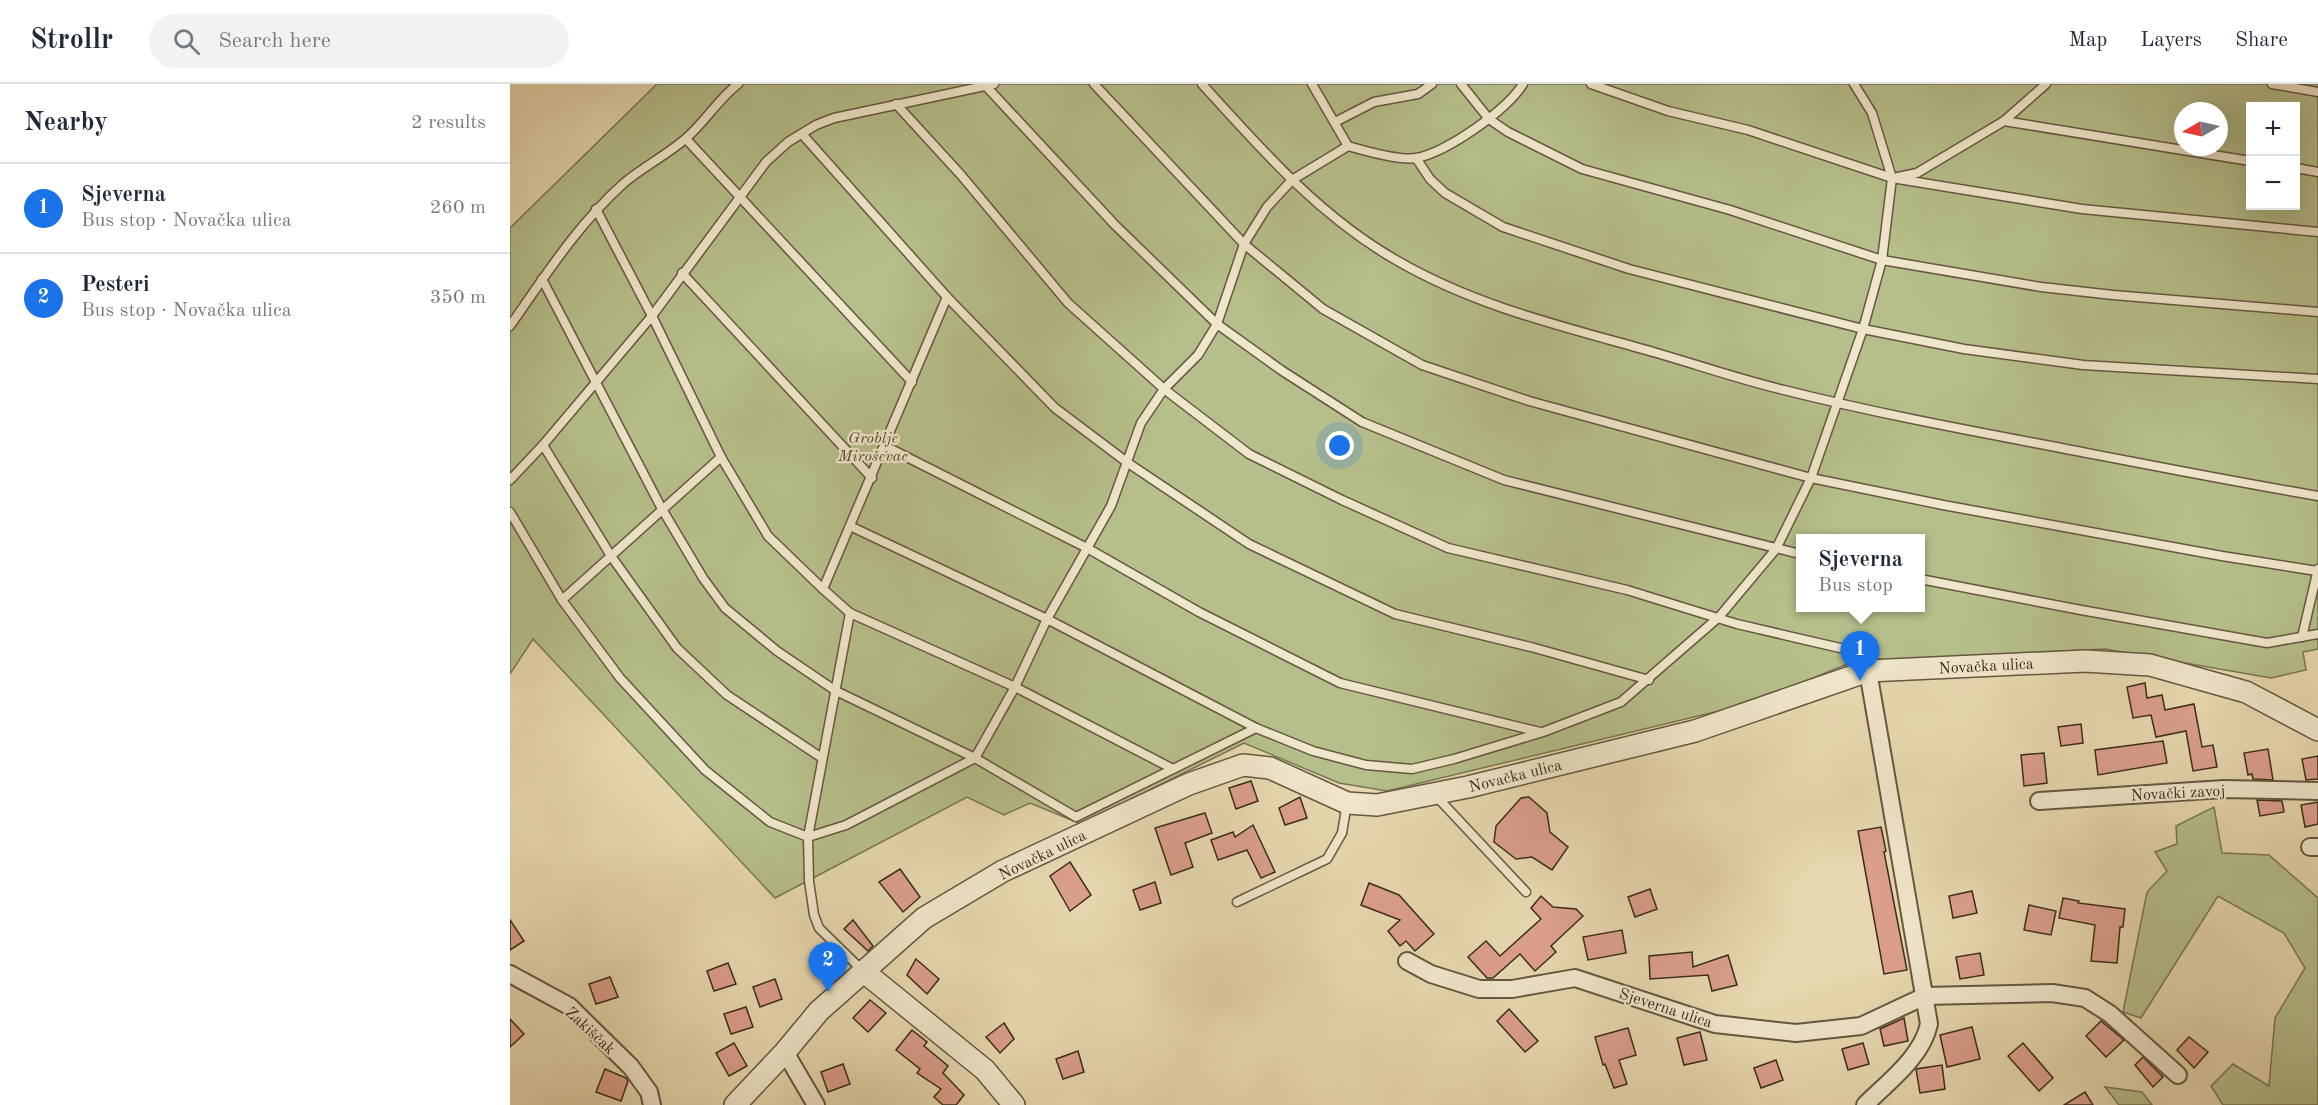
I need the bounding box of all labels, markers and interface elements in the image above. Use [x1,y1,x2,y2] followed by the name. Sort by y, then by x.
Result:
[149,14,569,68] search box
[170,25,203,58] icon: search
[30,27,113,55] text: Strollr
[218,30,331,52] text: Search here
[2068,30,2107,51] text: Map
[2140,30,2202,51] text: Layers
[2235,30,2288,51] text: Share
[2174,102,2228,156] north arrow
[2246,102,2300,210] map controls
[2246,102,2300,156] button: +
[24,110,108,136] text: Nearby
[411,113,486,133] text: 2 results
[2246,156,2300,210] button: −
[81,184,166,206] text: Sjeverna
[38,198,49,218] text: 1
[430,198,486,218] text: 260 m
[81,211,292,231] text: Bus stop · Novačka ulica
[81,274,150,296] text: Pesteri
[38,288,49,308] text: 2
[430,288,486,308] text: 350 m
[81,301,292,321] text: Bus stop · Novačka ulica
[837,431,908,465] park label: Groblje Miroševac
[1325,431,1354,460] your location
[1796,534,1925,612] popup
[1818,549,1903,571] text: Sjeverna
[1818,576,1893,596] text: Bus stop
[1840,632,1880,681] pin: 1
[1938,657,2034,677] street label: Novačka ulica
[1467,758,1564,796] street label: Novačka ulica
[2130,784,2226,804] street label: Novački zavoj
[997,828,1089,884] street label: Novačka ulica
[808,942,848,992] pin: 2
[1617,986,1714,1032] street label: Sjeverna ulica
[562,1005,617,1058] street label: Zakiščak

